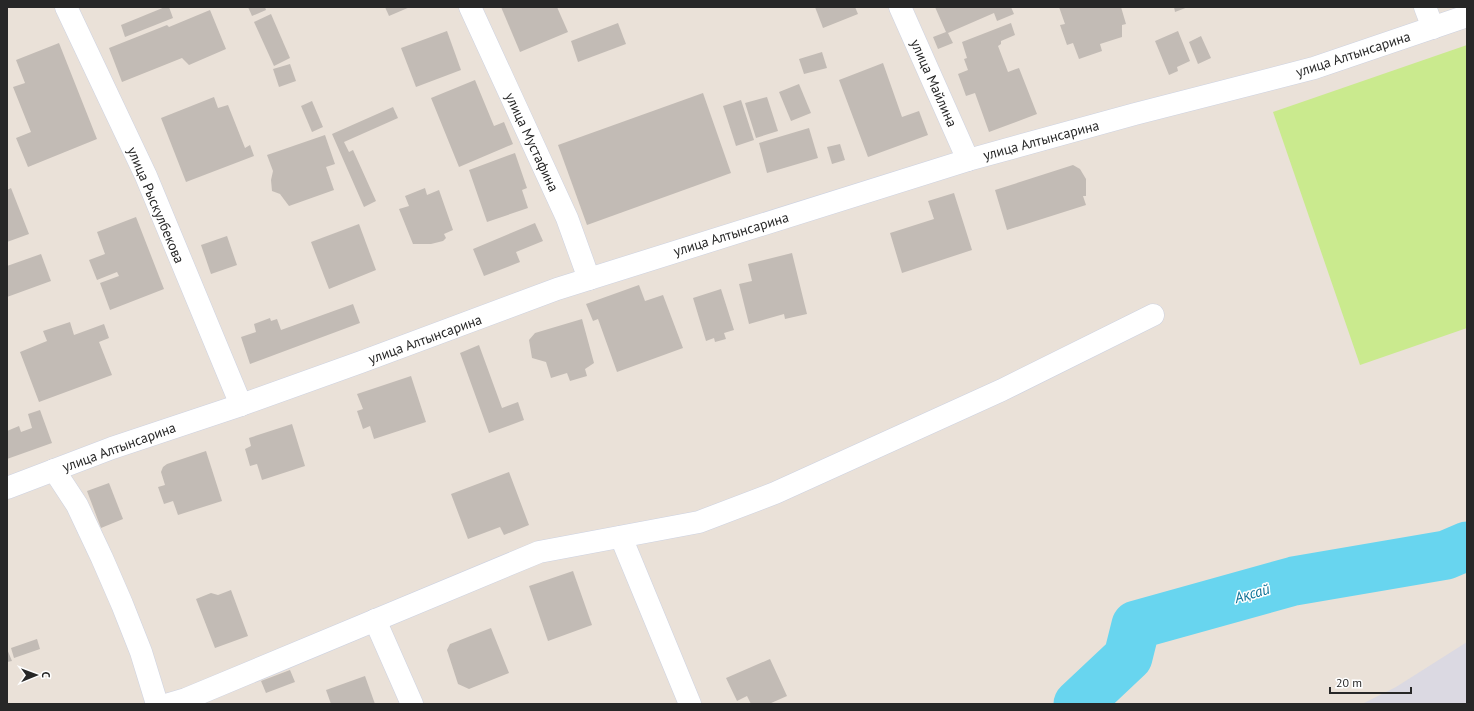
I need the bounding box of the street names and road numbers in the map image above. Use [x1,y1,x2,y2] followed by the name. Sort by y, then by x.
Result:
[1293,27,1413,81] street label: улица Алтынсарина
[907,36,961,130] street label: улица Майлина
[501,90,563,194] street label: улица Мустафина
[981,116,1101,164] street label: улица Алтынсарина
[123,144,189,266] street label: улица Рыскулбекова
[671,208,791,260] street label: улица Алтынсарина
[366,310,484,368] street label: улица Алтынсарина
[60,418,178,476] street label: улица Алтынсарина

